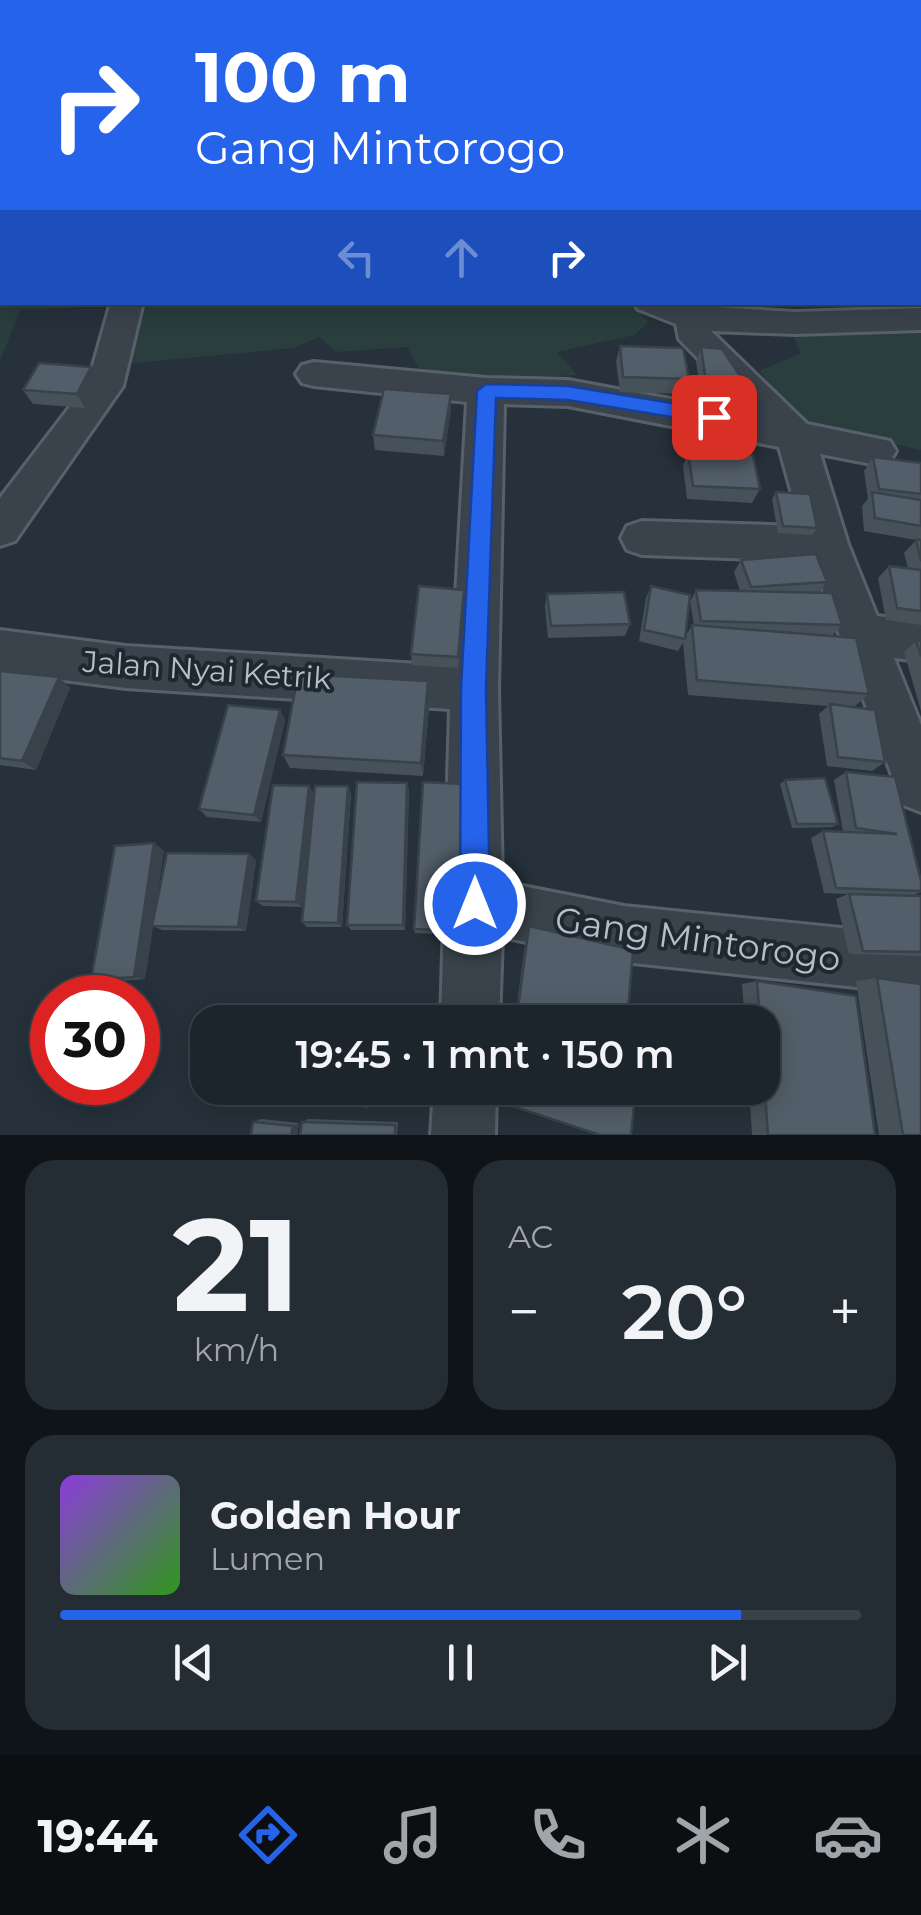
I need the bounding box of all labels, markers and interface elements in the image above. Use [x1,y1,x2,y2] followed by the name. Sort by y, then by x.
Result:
[195,34,411,120] text: 100 m
[30,40,160,170] icon: right
[195,120,565,175] text: Gang Mintorogo
[329,230,384,285] icon: left
[434,230,489,285] icon: ahead
[539,230,594,285] icon: right
[672,375,757,460] pin
[687,390,742,445] icon: arrive
[80,643,333,697] street label: Jalan Nyai Ketrik
[423,852,527,956] position arrow
[552,898,844,980] street label: Gang Mintorogo
[30,975,160,1105] speed limit sign: 30
[296,1031,674,1078] text: 19:45 · 1 mnt · 150 m
[173,1185,300,1344] text: 21
[508,1217,553,1256] text: AC
[622,1266,747,1358] text: 20°
[508,1278,540,1345] text: −
[829,1278,861,1345] text: +
[194,1330,279,1369] text: km/h
[210,1492,461,1539] text: Golden Hour
[210,1539,325,1578] text: Lumen
[166,1635,221,1690] icon: previous
[433,1635,488,1690] icon: pause
[700,1635,755,1690] icon: next
[233,1800,303,1870] icon: directions
[378,1800,448,1870] icon: music
[523,1800,593,1870] icon: phone
[668,1800,738,1870] icon: climate
[813,1800,883,1870] icon: car
[38,1808,158,1863] text: 19:44

